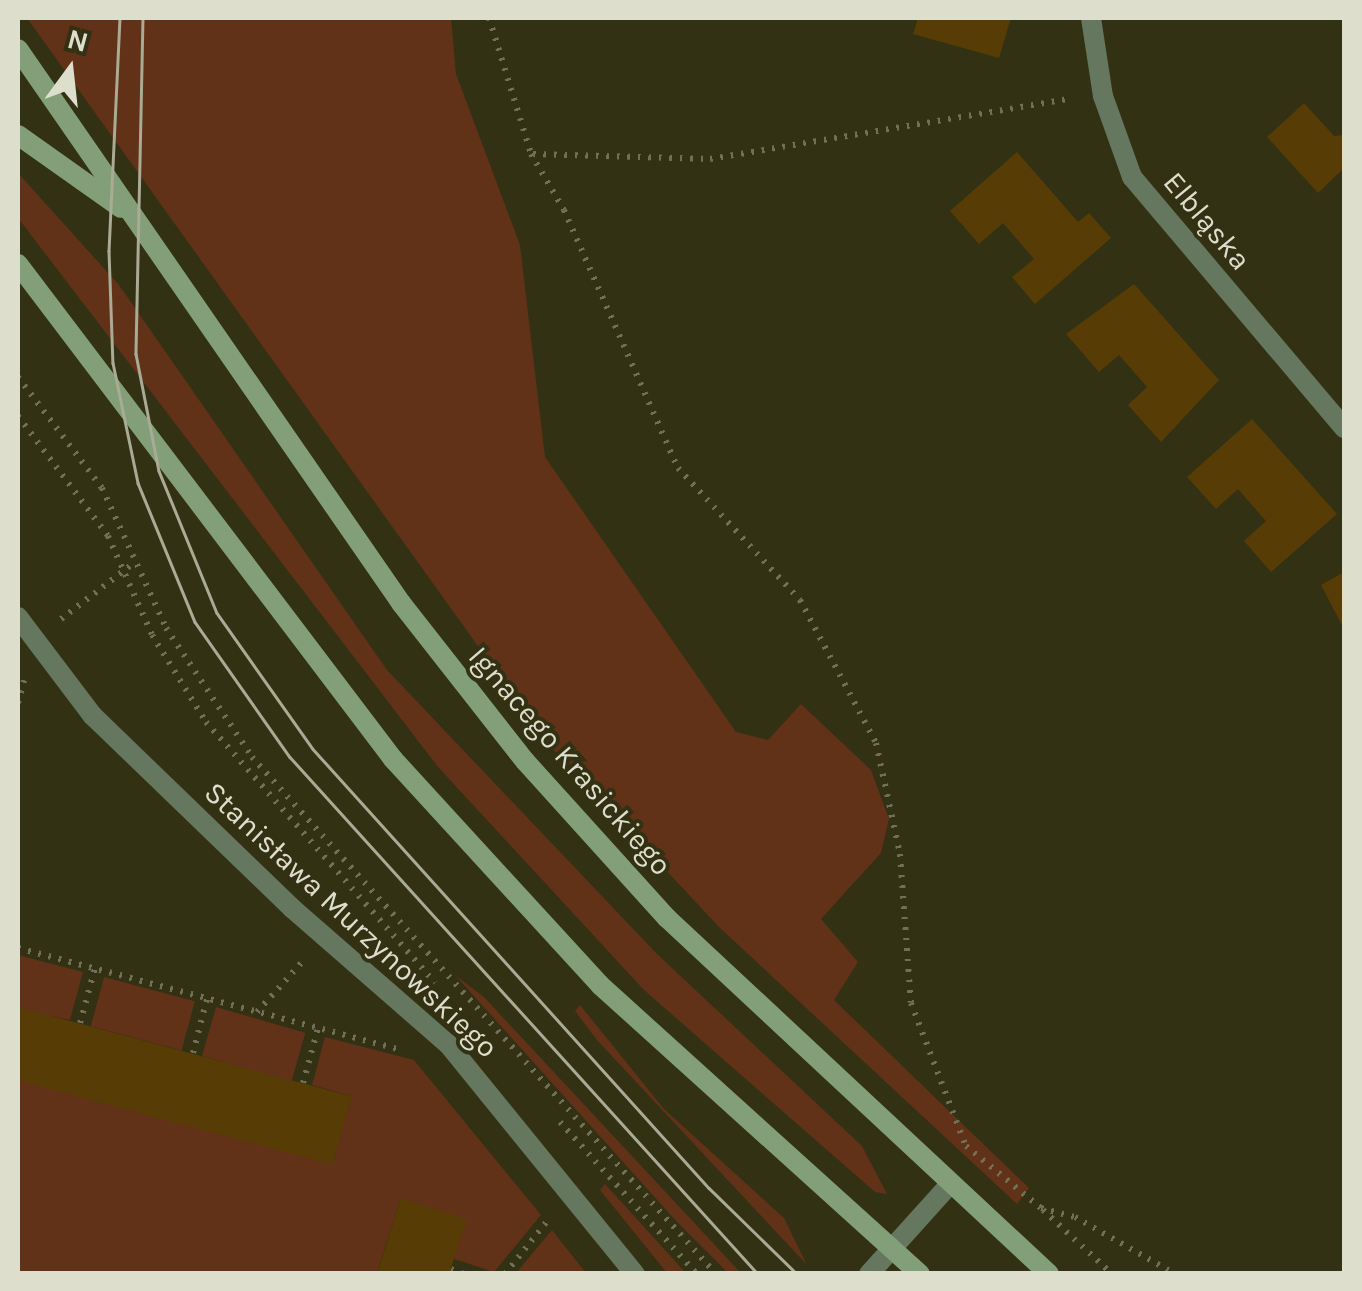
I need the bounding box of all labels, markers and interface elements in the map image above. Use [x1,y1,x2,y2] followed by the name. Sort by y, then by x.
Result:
[20,20,120,120] north arrow
[64,22,92,59] text: N
[1156,165,1258,277] street label: Elbląska
[461,639,679,883] street label: Ignacego Krasickiego
[197,774,505,1066] street label: Stanisława Murzynowskiego

